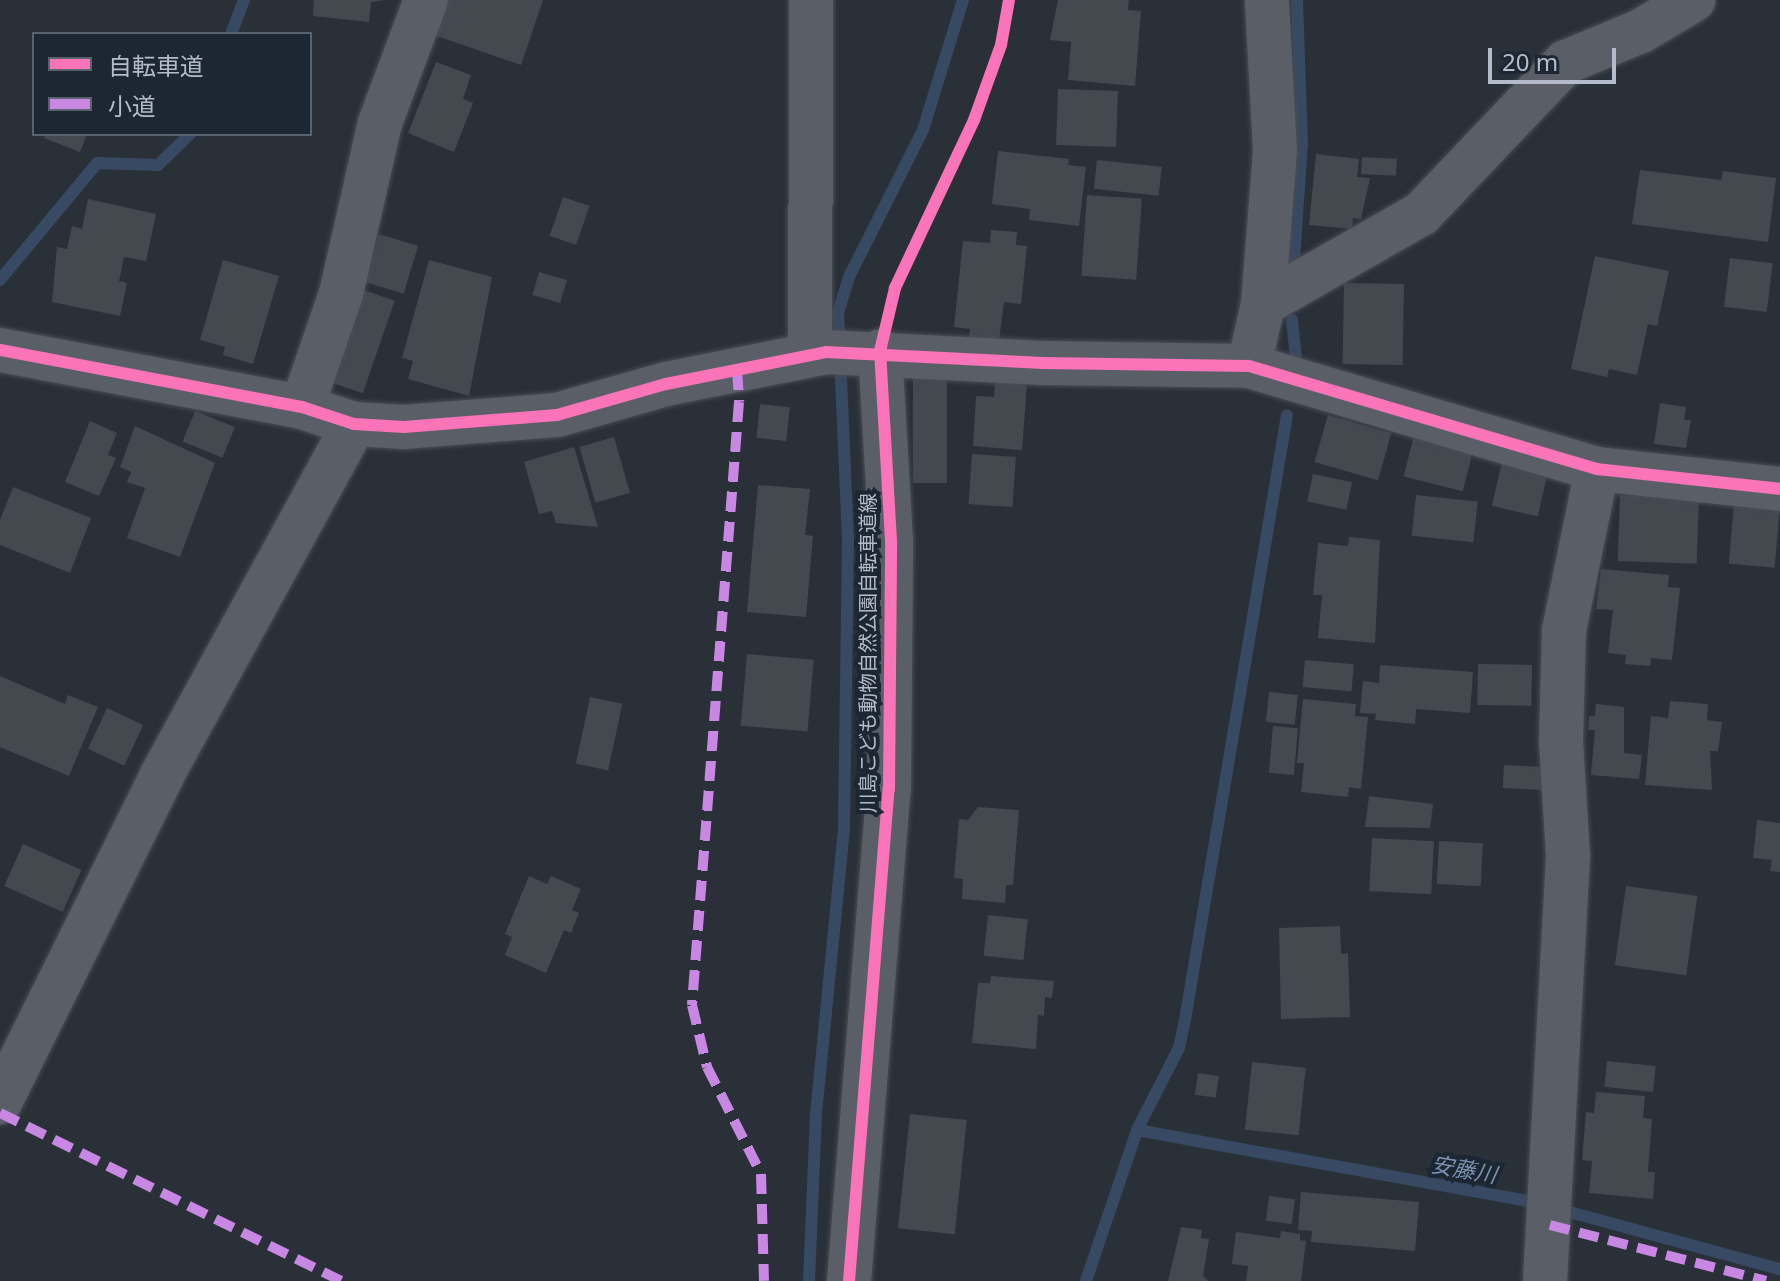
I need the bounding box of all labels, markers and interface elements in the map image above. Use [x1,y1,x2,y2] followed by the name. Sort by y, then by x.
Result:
[32,32,312,136] legend
[1492,32,1620,82] scale bar
[1502,45,1558,78] text: 20 m
[108,49,204,82] text: 自転車道
[108,89,156,122] text: 小道
[855,493,879,813] street label: 川島こども動物自然公園自転車道線
[1429,1150,1499,1188] water label: 安藤川

